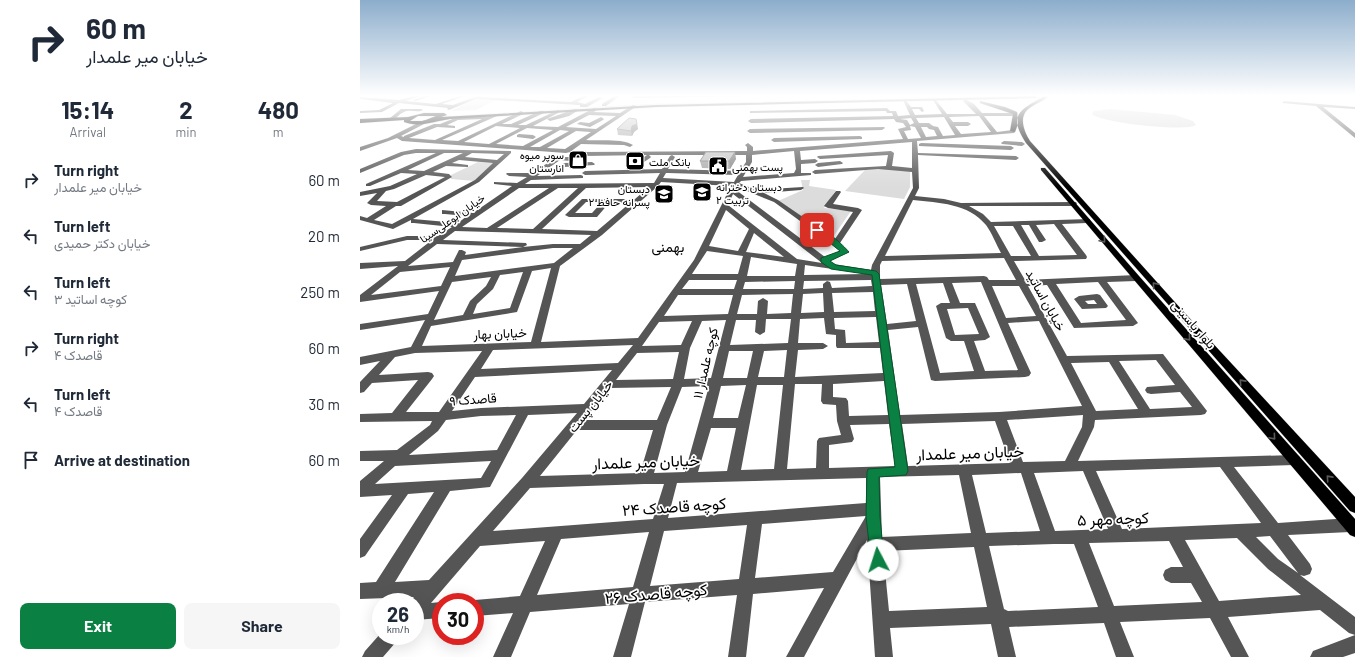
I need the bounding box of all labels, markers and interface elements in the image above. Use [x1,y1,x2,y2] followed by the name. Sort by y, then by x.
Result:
[86,11,146,45] text: 60 m
[20,16,72,68] icon: right
[86,45,208,67] text: خیابان میر علمدار
[61,95,114,124] text: 15:14
[179,95,193,124] text: 2
[258,95,299,124] text: 480
[70,124,106,140] text: Arrival
[175,124,197,140] text: min
[273,124,284,140] text: m
[520,148,564,175] place label: سوپر میوه انارستان
[567,149,589,171] shop icon: سوپر میوه انارستان
[624,150,646,172] bank icon: بانک ملت
[649,155,690,169] place label: بانک ملت
[707,155,729,177] public building icon: پست بهمنی
[732,160,783,175] place label: پست بهمنی
[54,161,119,179] text: Turn right
[20,169,42,191] icon: right
[308,171,340,189] text: 60 m
[54,179,142,195] text: خیابان میر علمدار
[716,180,782,207] place label: دبستان دخترانه تربیت ۲
[691,181,713,203] school or university icon: دبستان دخترانه تربیت ۲
[589,182,650,210] place label: دبستان پسرانه حافظ ۲
[653,183,675,205] school or university icon: دبستان پسرانه حافظ ۲
[417,191,488,246] street label: خیابان ابوعلی‌سینا
[800,213,834,247] pin
[54,217,110,235] text: Turn left
[806,219,828,241] icon: arrive
[20,225,42,247] icon: left
[308,227,340,245] text: 20 m
[54,235,151,251] text: خیابان دکتر حمیدی
[1099,235,1106,243] one-way arrow
[652,238,684,256] district label: بهمنی
[1022,266,1070,334] street label: خیابان اساتید
[54,273,110,291] text: Turn left
[20,281,42,303] icon: left
[1152,282,1159,290] one-way arrow
[300,283,340,301] text: 250 m
[54,291,127,307] text: کوچه اساتید ۳
[1168,296,1220,352] street label: بلوار یاسینی
[472,324,527,343] street label: خیابان بهار
[689,326,723,401] street label: کوچه علمدار ۱۱
[54,329,119,347] text: Turn right
[1183,334,1190,341] one-way arrow
[20,337,42,359] icon: right
[308,339,340,357] text: 60 m
[54,347,102,363] text: قاصدک ۴
[564,376,618,437] street label: خیابان پست
[1239,379,1246,386] one-way arrow
[54,385,110,403] text: Turn left
[449,389,497,409] street label: قاصدک ۹
[20,393,42,415] icon: left
[308,395,340,413] text: 30 m
[54,403,102,419] text: قاصدک ۴
[1269,432,1276,439] one-way arrow
[915,441,1025,465] street label: خیابان میر علمدار
[20,449,42,471] icon: arrive
[591,450,701,474] street label: خیابان میر علمدار
[54,451,190,469] text: Arrive at destination
[308,451,340,469] text: 60 m
[1326,475,1334,483] one-way arrow
[621,493,727,522] street label: کوچه قاصدک ۲۴
[1077,507,1149,532] street label: کوچه مهر ۵
[857,539,899,581] position arrow
[604,579,708,610] street label: کوچه قاصدک ۲۶
[432,593,484,645] speed limit sign: 30
[387,602,409,626] text: 26
[20,603,176,649] button: Exit
[184,603,340,649] button: Share
[387,623,409,635] text: km/h

